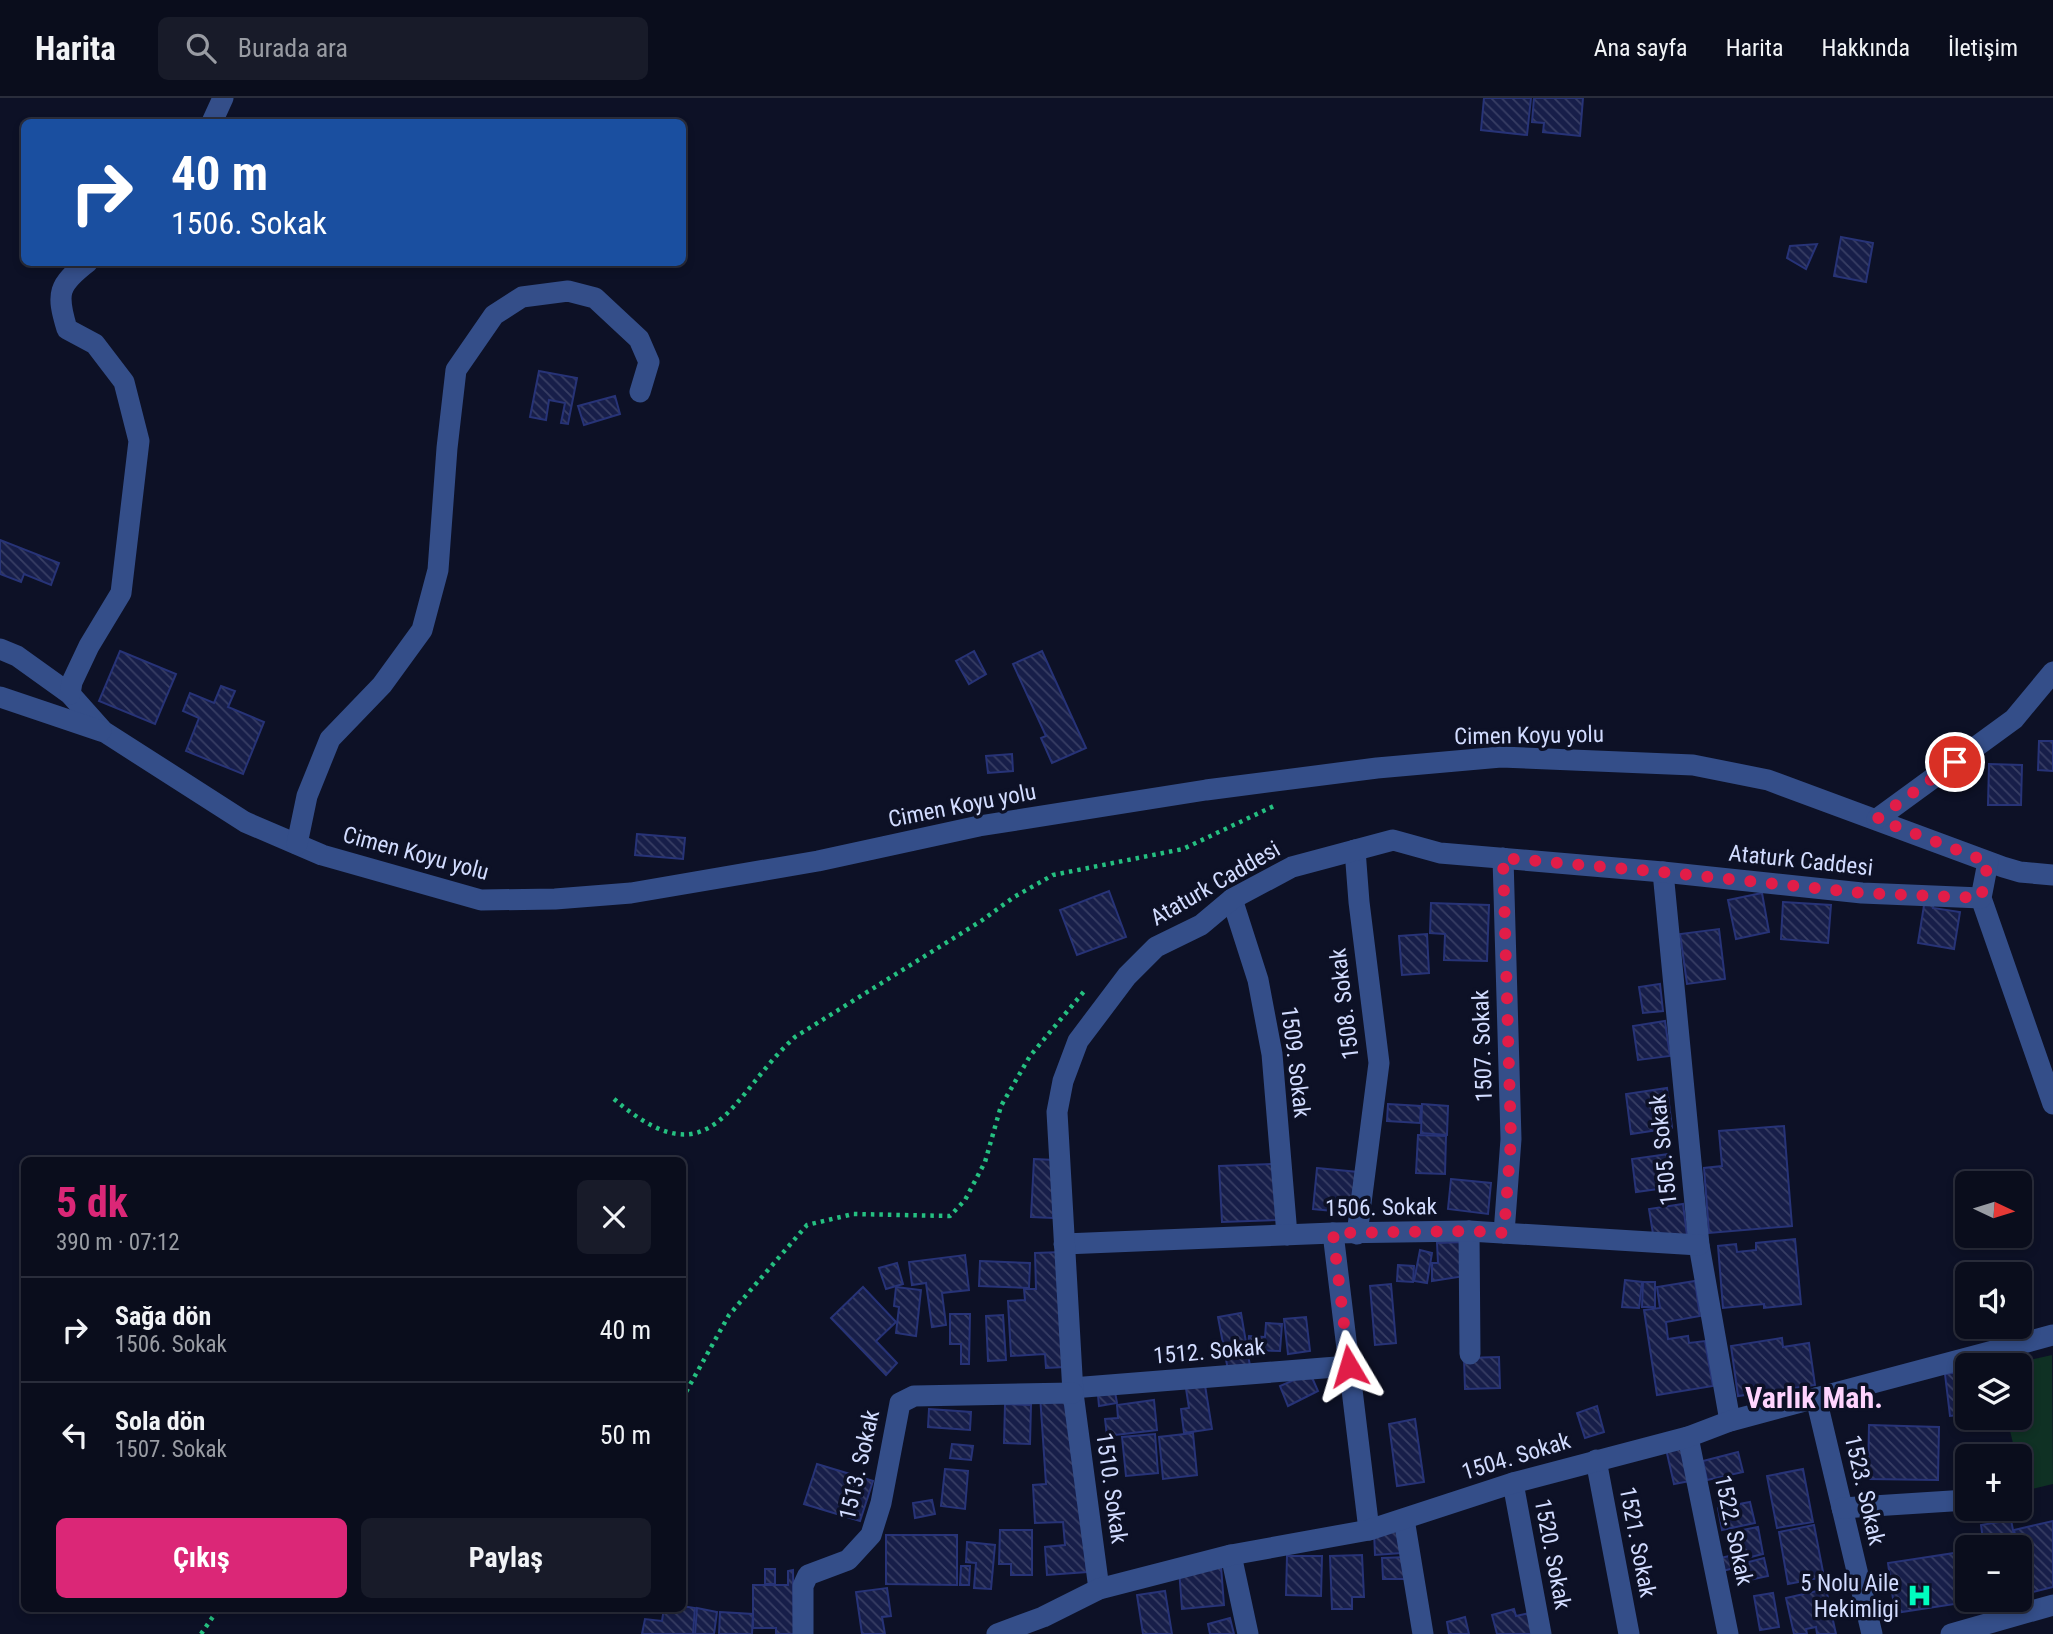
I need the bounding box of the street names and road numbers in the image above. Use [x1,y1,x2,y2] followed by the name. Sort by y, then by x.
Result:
[1454,721,1604,750] street label: Cimen Koyu yolu
[886,778,1038,833] street label: Cimen Koyu yolu
[340,821,492,886] street label: Cimen Koyu yolu
[1146,836,1285,931] street label: Ataturk Caddesi
[1727,839,1874,881] street label: Ataturk Caddesi
[1324,946,1365,1061] street label: 1508. Sokak
[1467,989,1498,1102] street label: 1507. Sokak
[1275,1005,1316,1120] street label: 1509. Sokak
[1644,1092,1683,1207] street label: 1505. Sokak
[1325,1193,1438,1222] street label: 1506. Sokak
[1152,1333,1267,1370] street label: 1512. Sokak
[834,1407,885,1523] street label: 1513. Sokak
[1459,1427,1574,1486] street label: 1504. Sokak
[1090,1431,1133,1546] street label: 1510. Sokak
[1839,1433,1890,1548] street label: 1523. Sokak
[1709,1473,1758,1588] street label: 1522. Sokak
[1614,1485,1662,1600] street label: 1521. Sokak
[1529,1497,1577,1612] street label: 1520. Sokak

